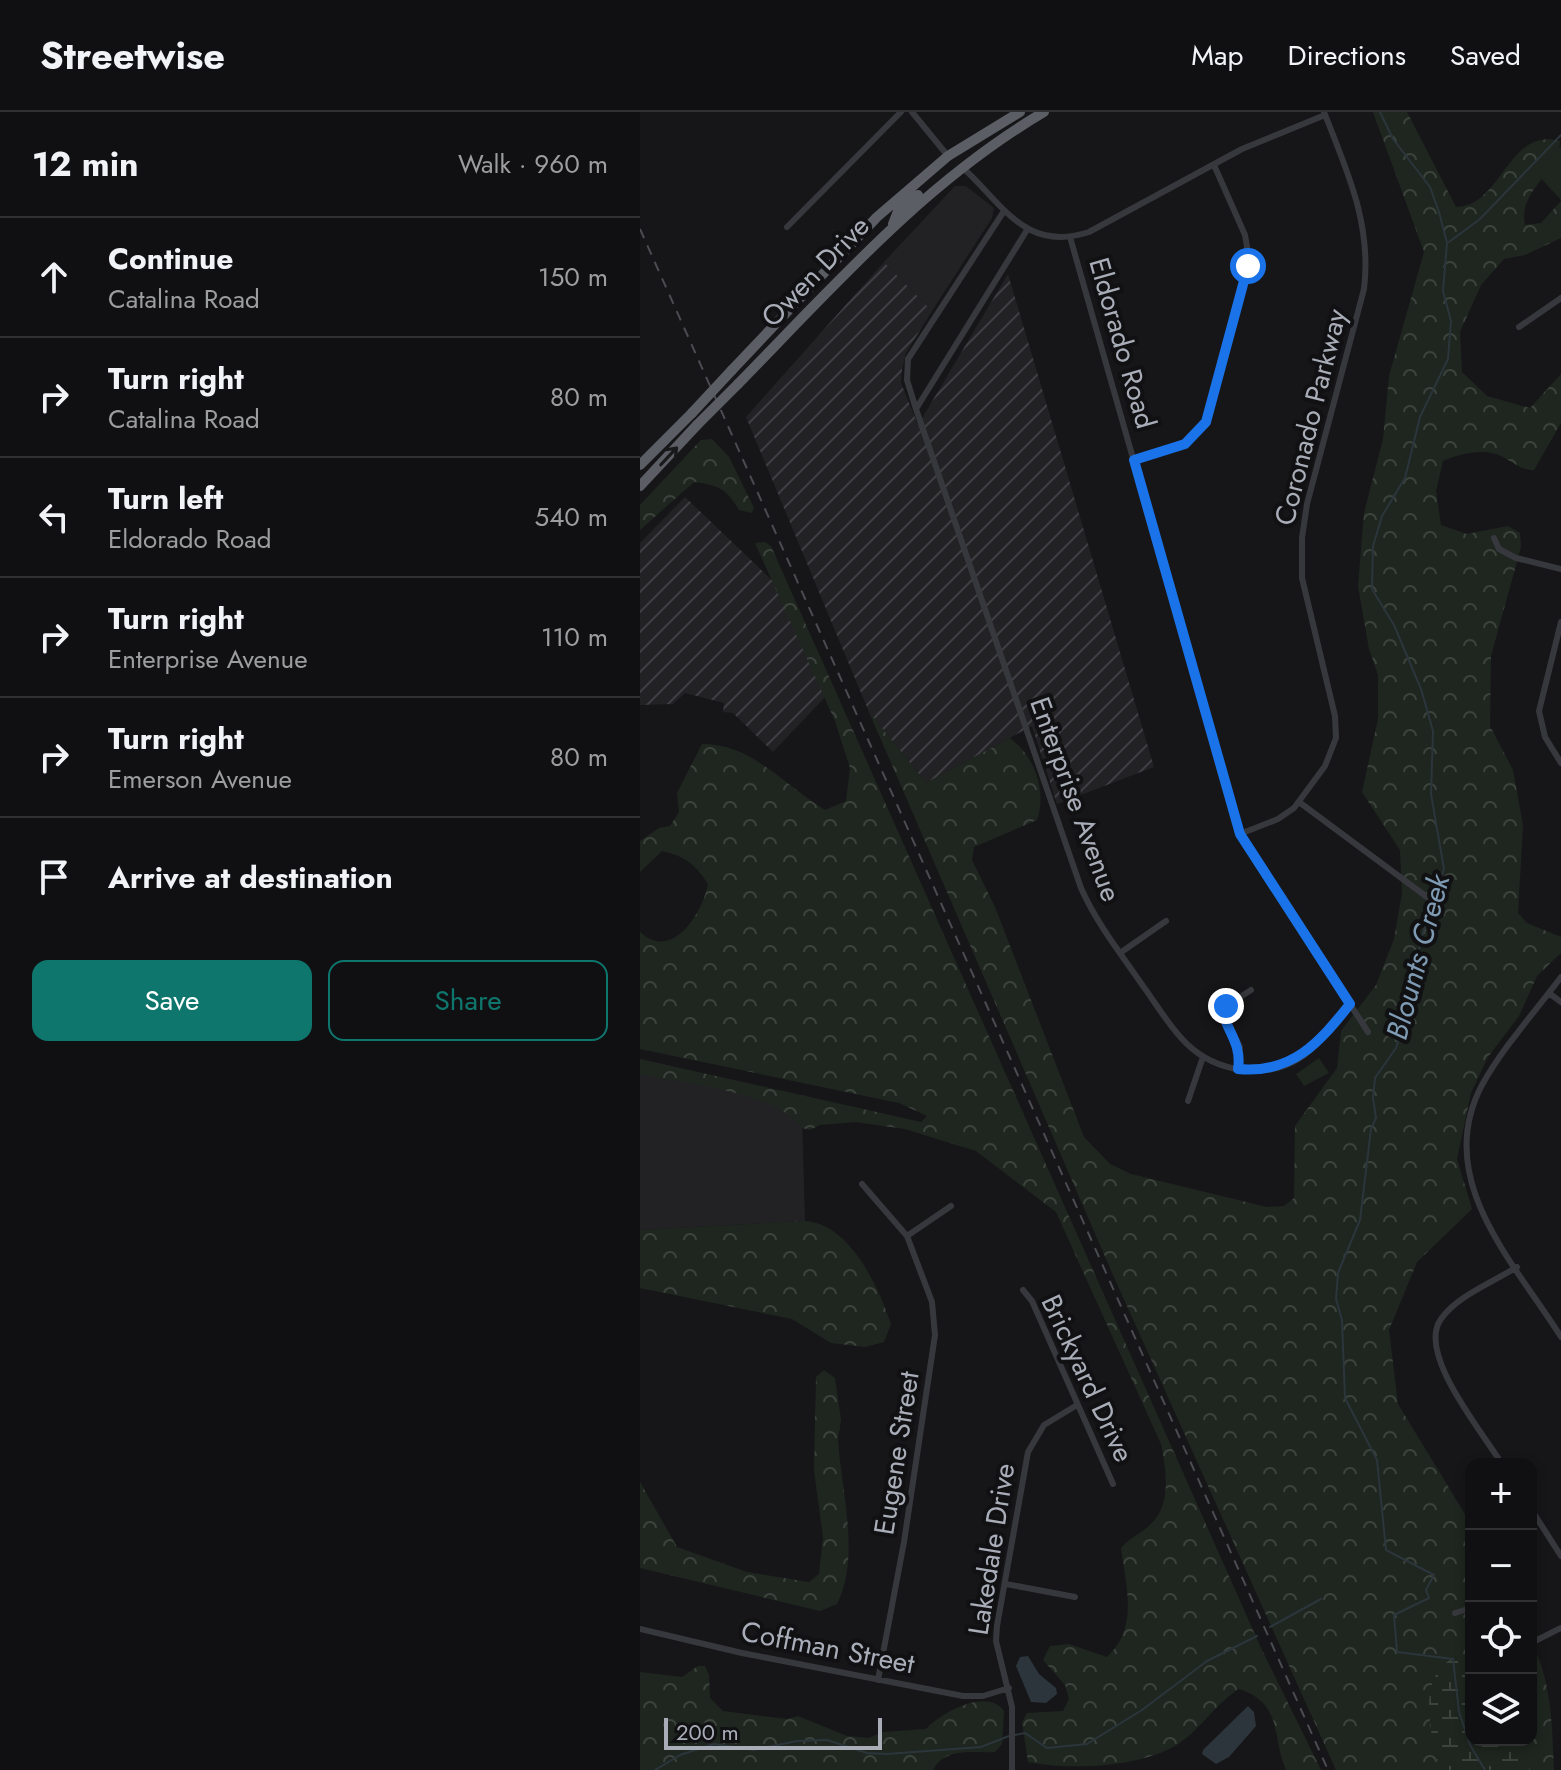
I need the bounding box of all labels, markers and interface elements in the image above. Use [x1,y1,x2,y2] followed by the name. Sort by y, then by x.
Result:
[40,28,225,83] text: Streetwise
[1191,35,1243,76] text: Map
[1287,35,1406,76] text: Directions
[1450,35,1521,76] text: Saved
[32,140,139,189] text: 12 min
[458,145,608,183] text: Walk · 960 m
[752,206,879,336] street label: Owen Drive
[108,237,234,280] text: Continue
[1230,248,1266,284] route start
[1079,253,1167,433] street label: Eldorado Road
[32,255,76,299] icon: ahead
[538,258,608,296] text: 150 m
[108,280,260,318] text: Catalina Road
[1264,304,1357,530] street label: Coronado Parkway
[108,357,244,400] text: Turn right
[32,375,76,419] icon: right
[550,378,608,416] text: 80 m
[108,400,260,438] text: Catalina Road
[659,446,678,466] one-way arrow
[108,477,223,520] text: Turn left
[32,495,76,539] icon: left
[534,498,608,536] text: 540 m
[108,520,272,558] text: Eldorado Road
[108,597,244,640] text: Turn right
[32,615,76,659] icon: right
[541,618,608,656] text: 110 m
[108,640,308,678] text: Enterprise Avenue
[1019,691,1132,907] street label: Enterprise Avenue
[108,717,244,760] text: Turn right
[32,735,76,779] icon: right
[550,738,608,776] text: 80 m
[108,760,292,798] text: Emerson Avenue
[32,855,76,899] icon: arrive
[108,856,393,899] text: Arrive at destination
[1375,868,1461,1044] water label: Blounts Creek
[32,960,312,1041] button: Save
[328,960,608,1041] button: Share
[1208,988,1244,1024] route end
[1031,1288,1144,1469] street label: Brickyard Drive
[863,1368,930,1538] street label: Eugene Street
[1465,1458,1537,1746] map controls
[1465,1458,1537,1530] button: +
[958,1460,1025,1638] street label: Lakedale Drive
[1465,1530,1537,1602] button: −
[1465,1602,1537,1674] button: locate
[738,1611,918,1684] street label: Coffman Street
[1465,1674,1537,1746] button: layers
[664,1714,882,1750] scale bar
[676,1716,739,1748] text: 200 m

